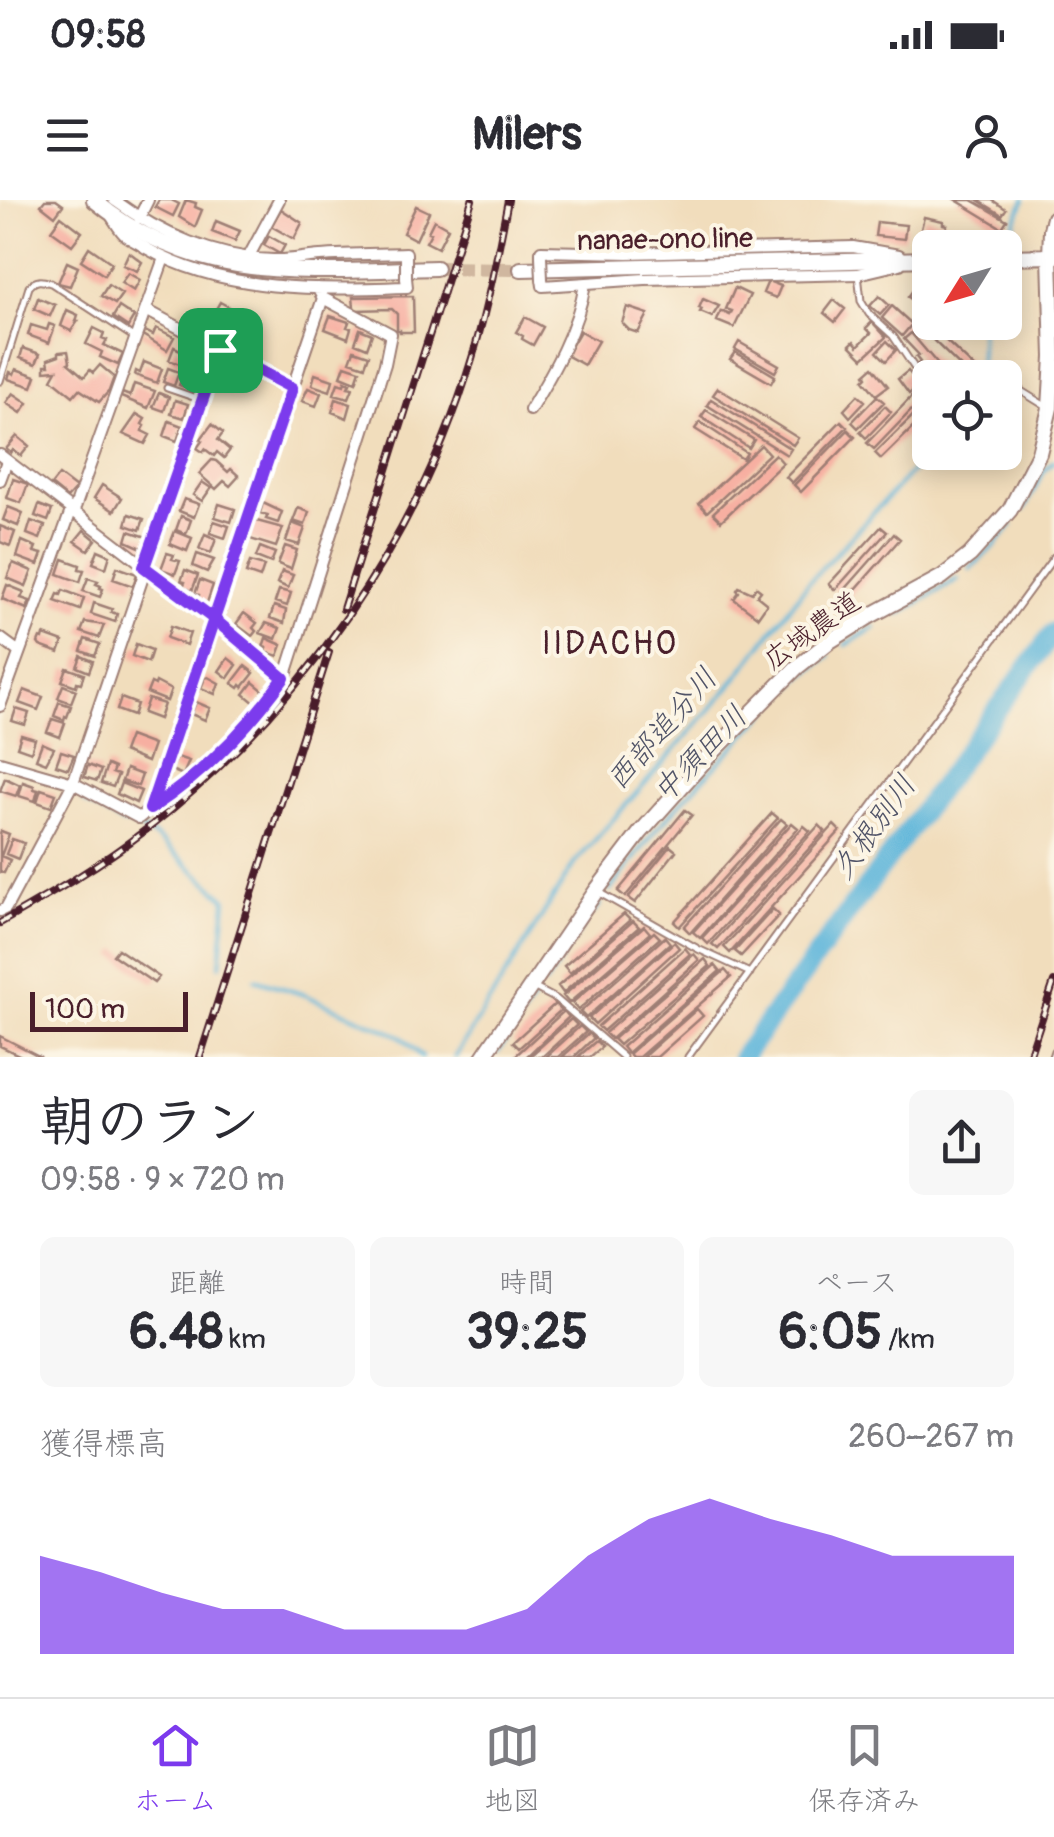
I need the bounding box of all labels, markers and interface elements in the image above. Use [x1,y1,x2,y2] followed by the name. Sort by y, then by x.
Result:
[50,11,145,59] text: 09:58
[472,107,582,163] text: Milers
[40,108,95,163] icon: menu
[959,108,1014,163] icon: person
[577,221,753,259] street label: nanae-ono line
[912,230,1022,340] north arrow
[912,230,1022,470] map controls
[178,308,263,393] pin
[193,323,248,378] icon: arrive
[912,360,1022,470] button: locate
[756,584,868,678] street label: 広域農道
[542,624,678,664] district label: IIDACHO
[599,660,725,798] water label: 西部追分川
[645,698,755,810] water label: 中須田川
[824,768,924,886] water label: 久根別川
[30,987,188,1031] scale bar
[45,992,125,1027] text: 100 m
[40,1088,260,1157] text: 朝のラン
[909,1090,1014,1195] button: share
[40,1160,285,1200] text: 09:58 · 9 × 720 m
[169,1266,225,1301] text: 距離
[499,1266,555,1301] text: 時間
[815,1266,898,1301] text: ペース
[129,1301,223,1364] text: 6.48
[466,1301,588,1364] text: 39:25
[778,1301,882,1364] text: 6:05
[223,1322,266,1357] text: km
[882,1322,935,1357] text: /km
[848,1417,1014,1457] text: 260–267 m
[40,1424,168,1464] text: 獲得標高
[134,1718,217,1819] tab: ホーム
[484,1718,540,1819] tab: 地図
[808,1718,920,1819] tab: 保存済み

